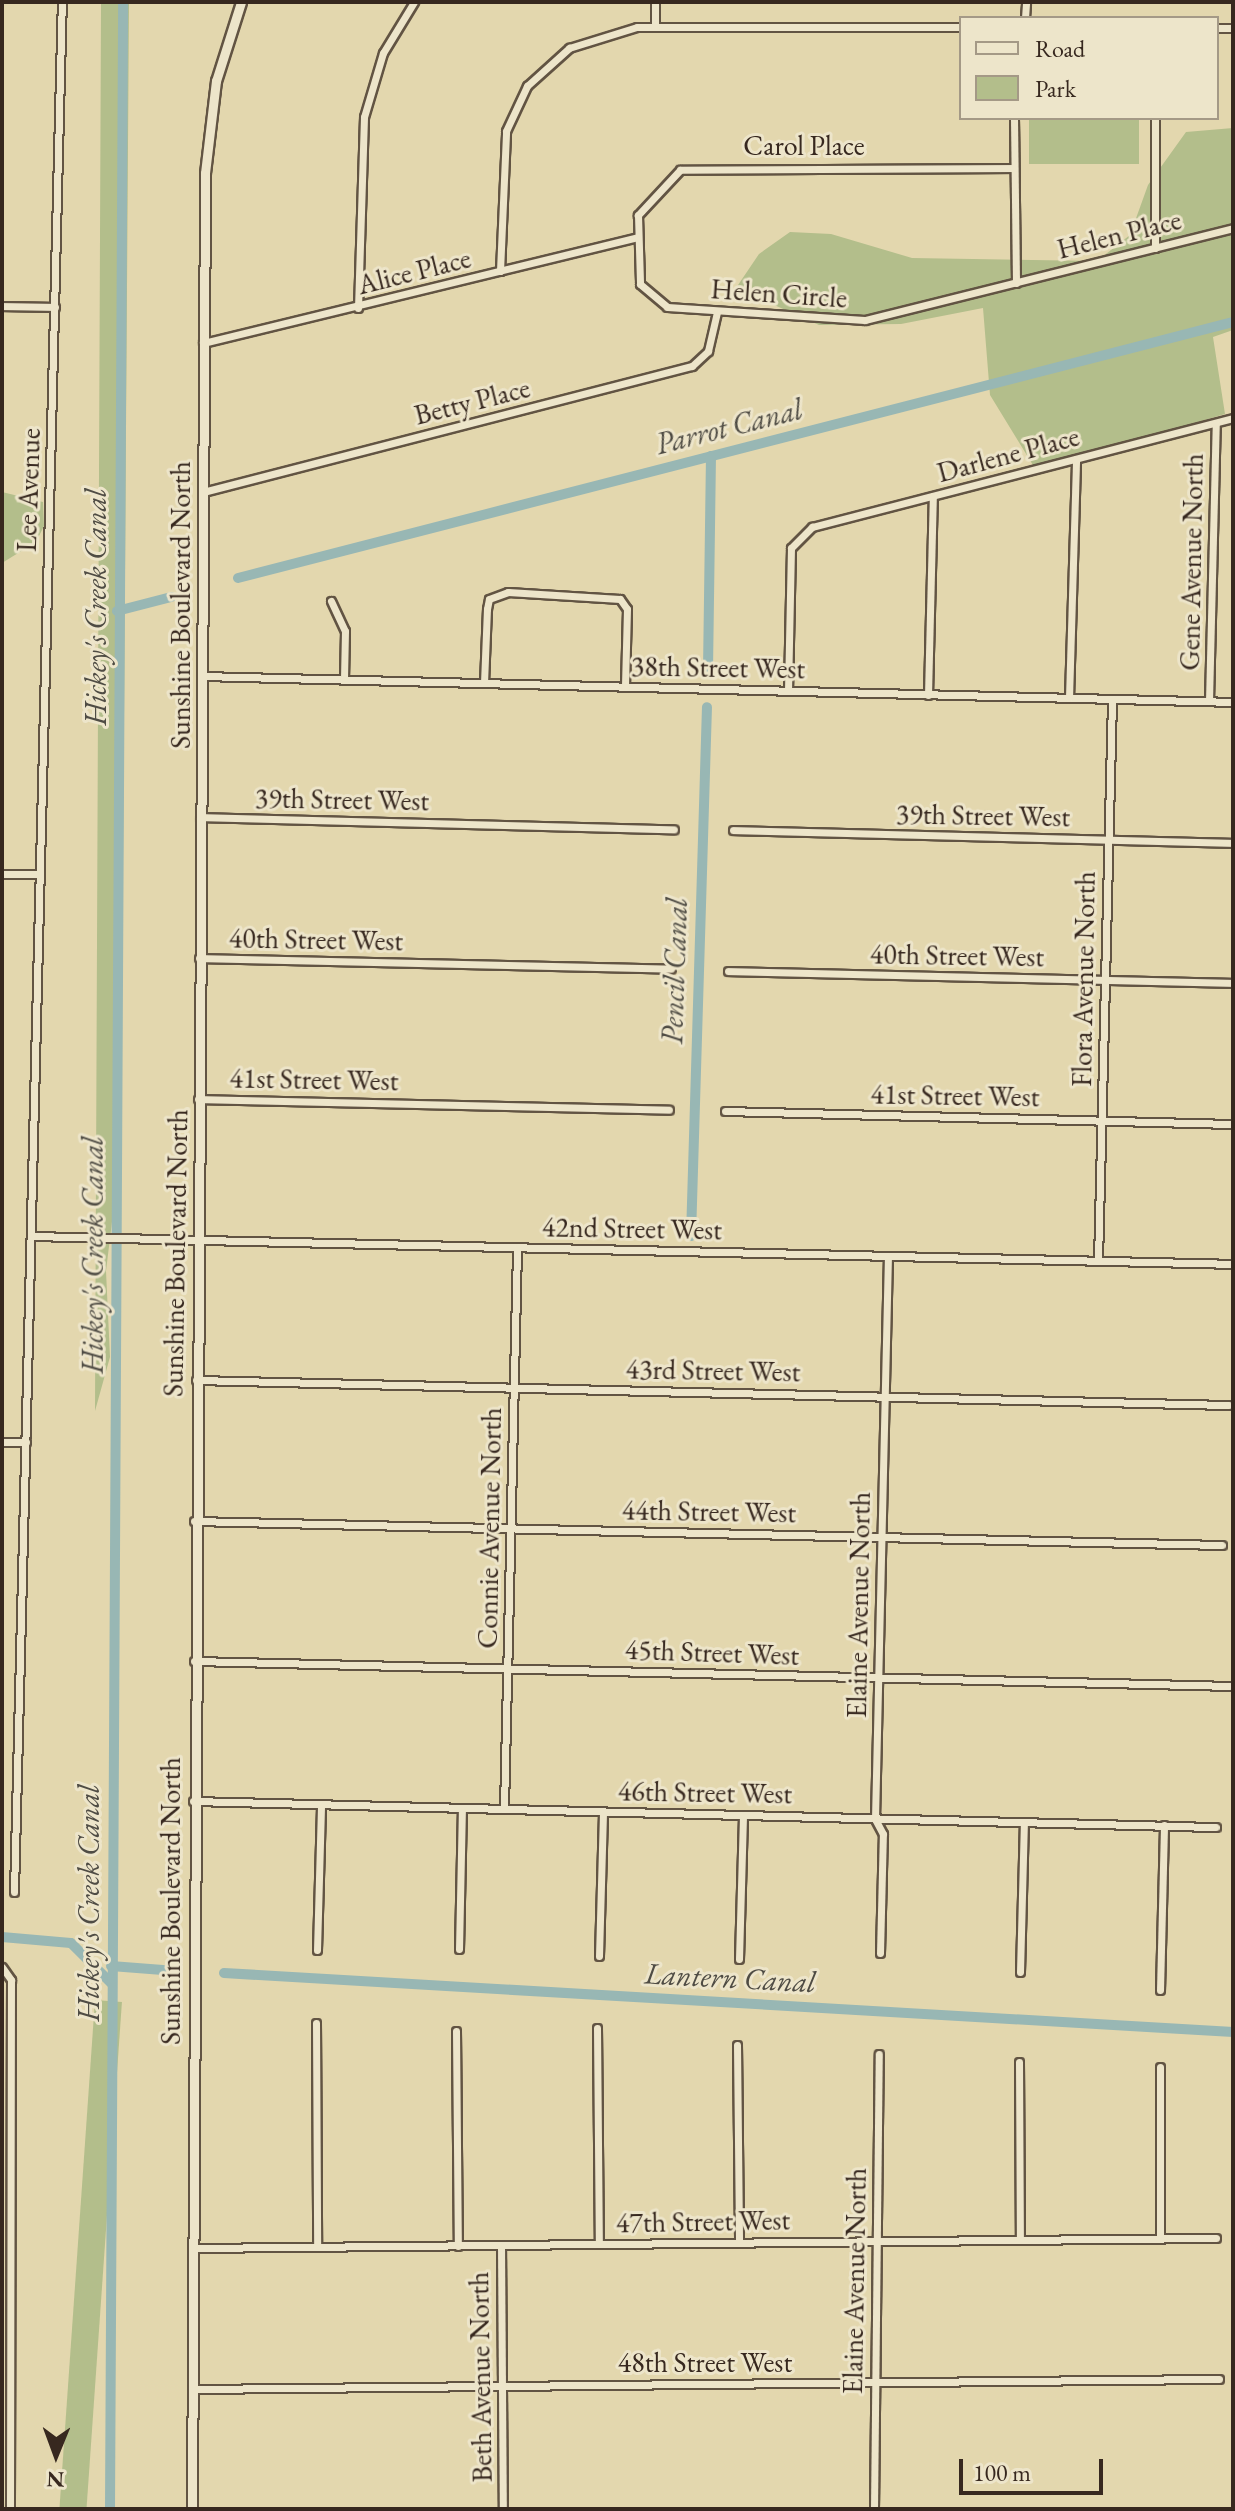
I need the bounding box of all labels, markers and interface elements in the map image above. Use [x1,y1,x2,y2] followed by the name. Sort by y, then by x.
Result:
[959,16,1219,120] legend
[1035,33,1085,64] text: Road
[1035,73,1076,104] text: Park
[743,128,865,162] street label: Carol Place
[1053,202,1185,266] street label: Helen Place
[354,241,474,301] street label: Alice Place
[710,271,848,315] street label: Helen Circle
[411,370,533,432] street label: Betty Place
[652,391,806,463] water label: Parrot Canal
[933,419,1083,489] street label: Darlene Place
[9,428,47,552] street label: Lee Avenue
[1172,453,1210,671] street label: Gene Avenue North
[163,461,197,749] street label: Sunshine Boulevard North
[78,488,114,726] water label: Hickey's Creek Canal
[631,649,805,685] street label: 38th Street West
[255,781,429,817] street label: 39th Street West
[896,797,1070,833] street label: 39th Street West
[1064,871,1102,1087] street label: Flora Avenue North
[654,897,696,1045] water label: Pencil Canal
[229,921,403,957] street label: 40th Street West
[870,937,1044,973] street label: 40th Street West
[229,1061,399,1097] street label: 41st Street West
[870,1077,1040,1113] street label: 41st Street West
[156,1109,194,1397] street label: Sunshine Boulevard North
[75,1136,111,1374] water label: Hickey's Creek Canal
[542,1210,722,1246] street label: 42nd Street West
[625,1352,801,1388] street label: 43rd Street West
[470,1407,508,1649] street label: Connie Avenue North
[839,1492,877,1718] street label: Elaine Avenue North
[622,1493,796,1529] street label: 44th Street West
[624,1632,800,1672] street label: 45th Street West
[153,1757,187,2045] street label: Sunshine Boulevard North
[618,1774,792,1810] street label: 46th Street West
[71,1784,107,2022] water label: Hickey's Creek Canal
[644,1956,816,2000] water label: Lantern Canal
[835,2168,873,2394] street label: Elaine Avenue North
[616,2203,790,2239] street label: 47th Street West
[461,2271,499,2483] street label: Beth Avenue North
[618,2345,792,2379] street label: 48th Street West
[16,2415,96,2495] north arrow
[963,2443,1107,2493] scale bar
[973,2457,1031,2488] text: 100 m
[46,2465,65,2494] text: N

